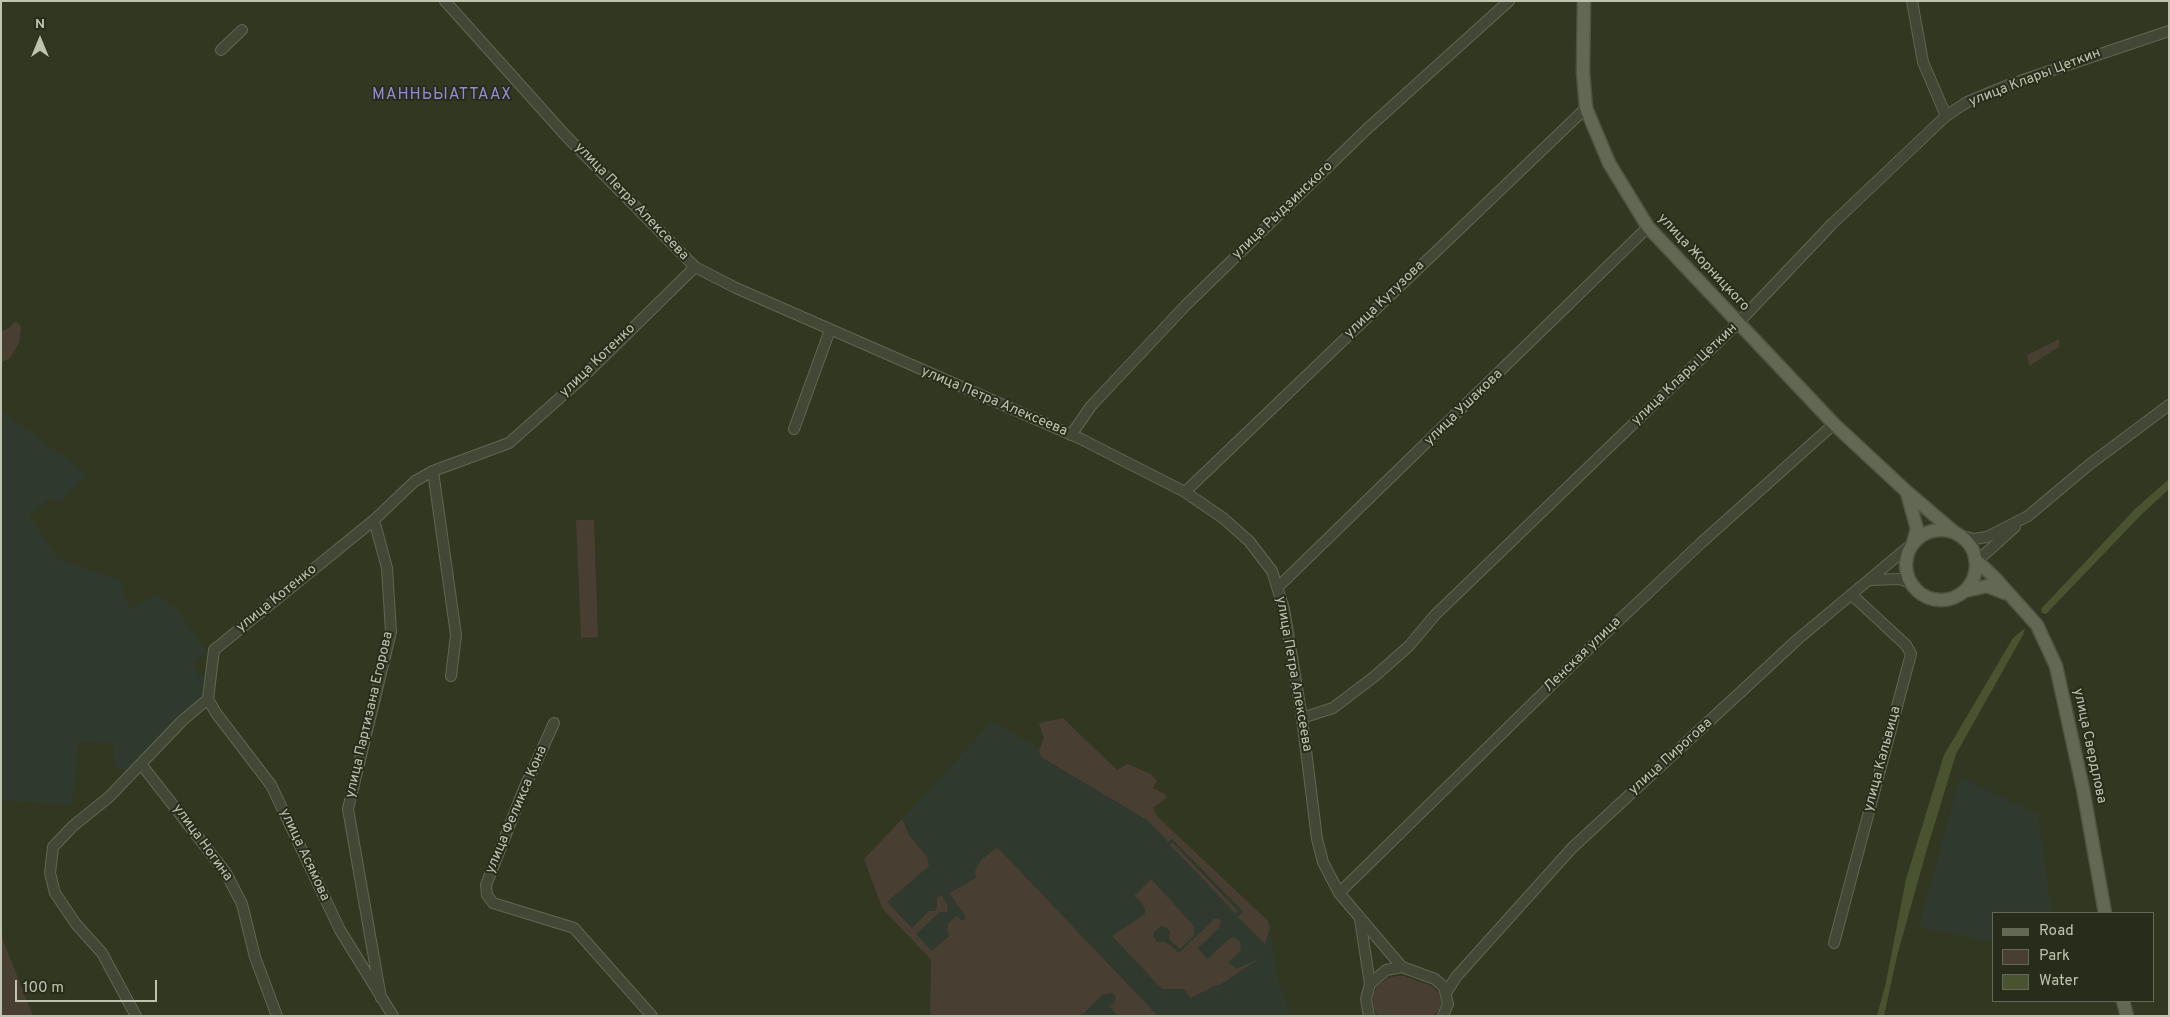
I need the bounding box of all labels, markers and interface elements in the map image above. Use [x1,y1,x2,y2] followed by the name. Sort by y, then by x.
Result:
[15,15,65,65] north arrow
[35,16,45,33] text: N
[1967,45,2103,111] street label: улица Клары Цеткин
[371,86,513,106] district label: МАННЬЫАТТААХ
[570,140,692,264] street label: улица Петра Алексеева
[1229,159,1337,263] street label: улица Рыдзинского
[1653,211,1753,315] street label: улица Жорницкого
[1342,258,1428,342] street label: улица Кутузова
[1629,320,1741,430] street label: улица Клары Цеткин
[557,321,639,401] street label: улица Котенко
[918,364,1070,440] street label: улица Петра Алексеева
[1421,366,1507,450] street label: улица Ушакова
[233,562,321,636] street label: улица Котенко
[1271,595,1315,753] street label: улица Петра Алексеева
[1541,614,1625,696] street label: Ленская улица
[343,630,397,800] street label: улица Партизана Егорова
[2069,687,2109,805] street label: улица Свердлова
[1861,704,1905,814] street label: улица Кальвица
[1626,715,1716,799] street label: улица Пирогова
[482,743,552,877] street label: улица Феликса Кона
[168,801,236,885] street label: улица Ногина
[275,806,333,904] street label: улица Асямова
[1992,912,2155,1002] legend
[2039,922,2074,941] text: Road
[2039,947,2070,966] text: Park
[18,970,160,1002] scale bar
[2039,972,2078,991] text: Water
[23,979,64,998] text: 100 m

